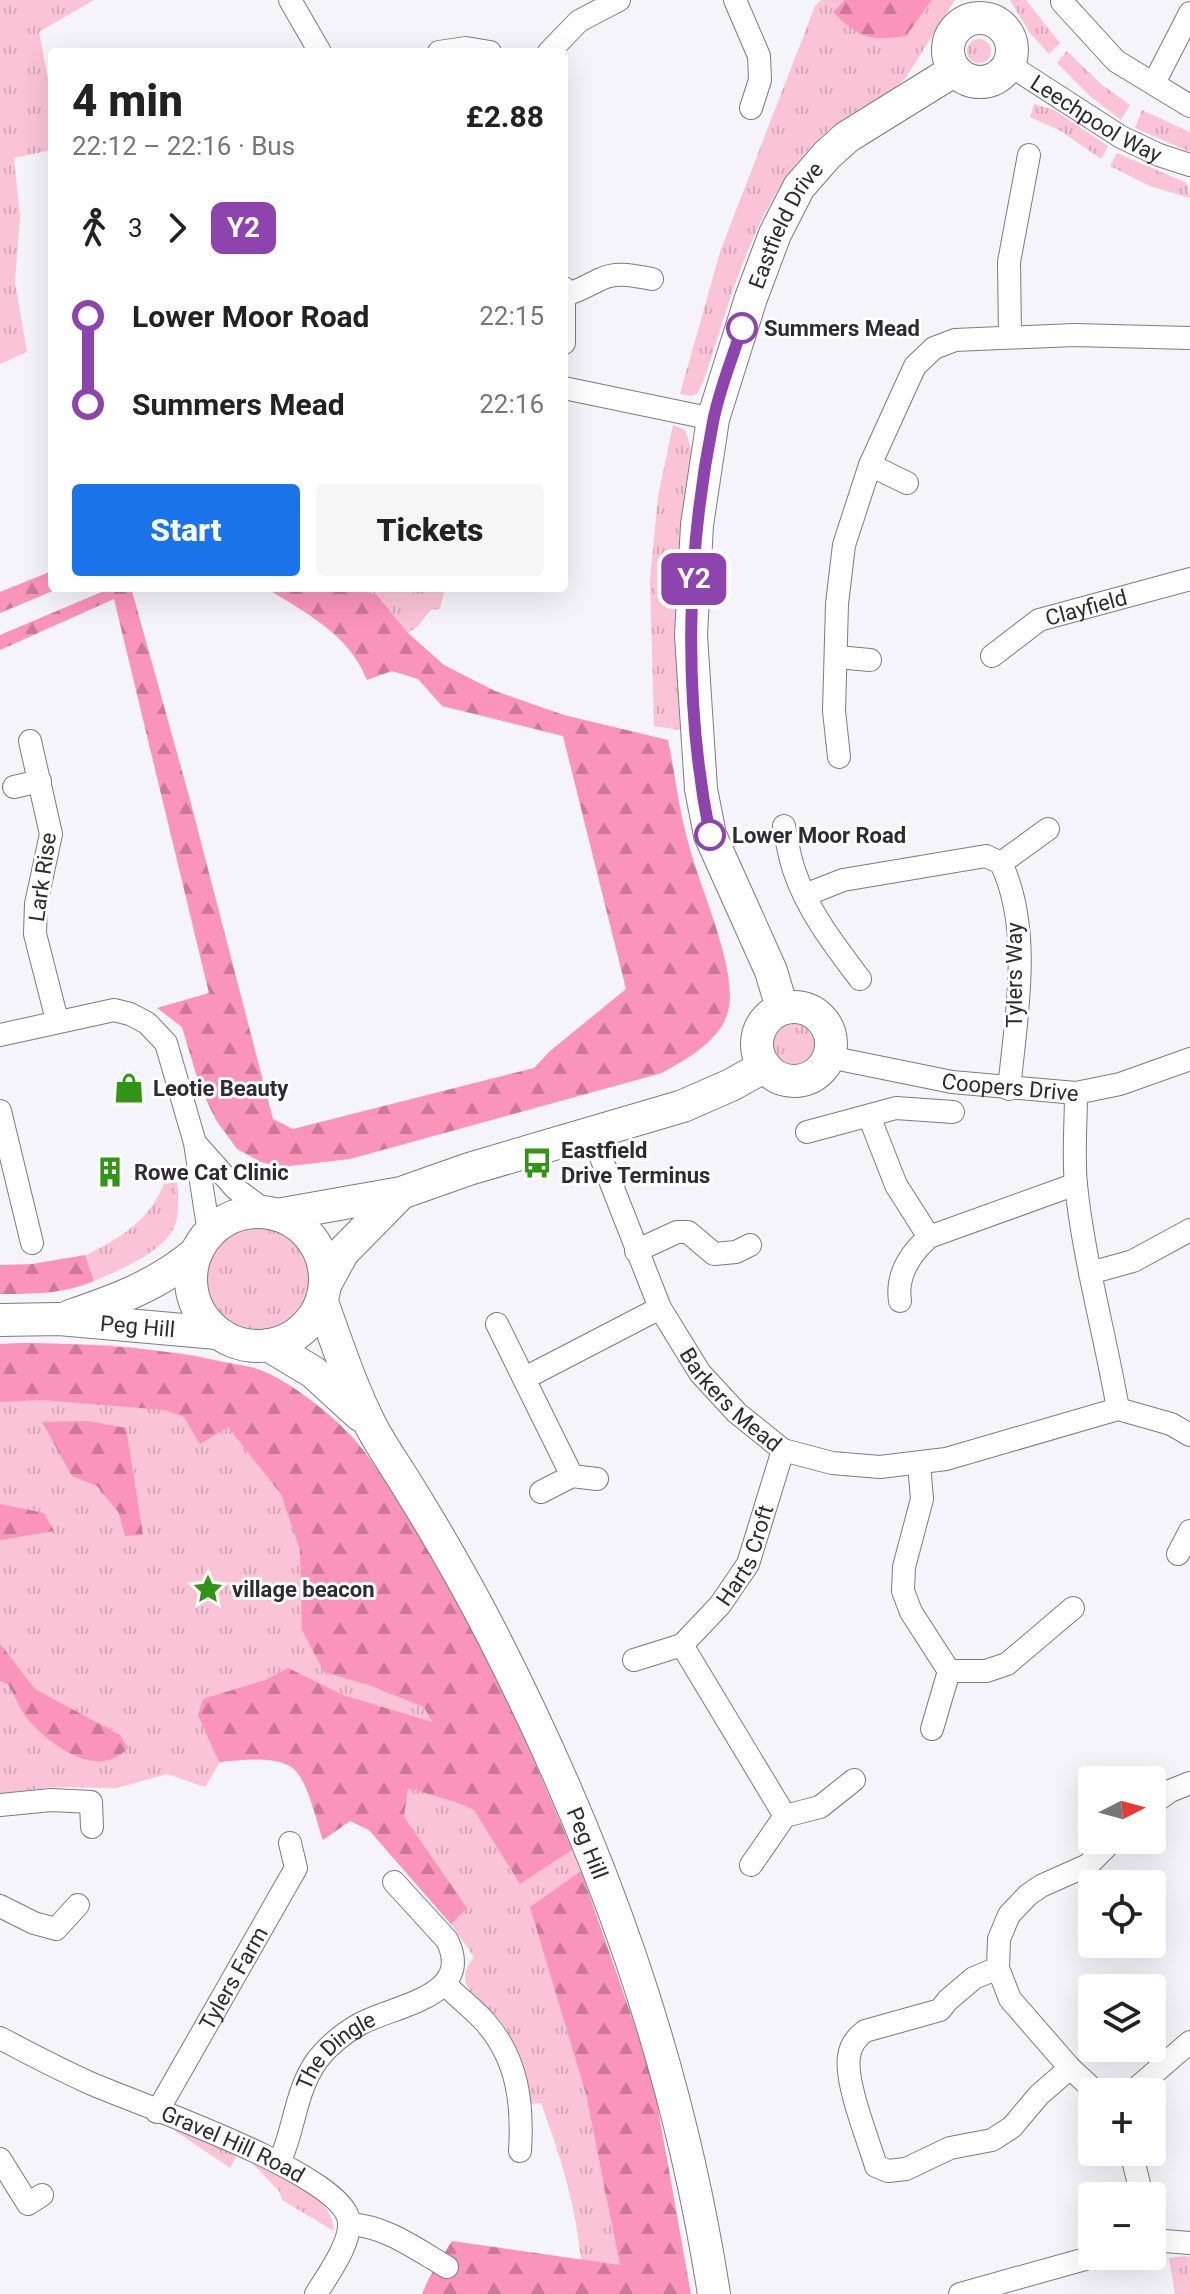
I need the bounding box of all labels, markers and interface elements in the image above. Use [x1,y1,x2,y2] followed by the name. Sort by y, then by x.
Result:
[1026,70,1166,168] street label: Leechpool Way
[72,75,183,127] text: 4 min
[466,99,544,134] text: £2.88
[72,131,295,161] text: 22:12 – 22:16 · Bus
[744,157,828,292] street label: Eastfield Drive
[72,206,116,250] icon: walk
[155,206,199,250] icon: forward
[227,211,260,244] text: Y2
[128,213,143,243] text: 3
[132,299,370,334] text: Lower Moor Road
[479,301,544,331] text: 22:15
[727,313,757,343] marker: Summers Mead
[764,316,920,341] place label: Summers Mead
[132,387,345,422] text: Summers Mead
[479,389,544,419] text: 22:16
[72,484,300,576] button: Start
[316,484,544,576] button: Tickets
[658,553,730,605] line badge: Y2
[677,562,711,595] text: Y2
[1043,585,1130,631] street label: Clayfield
[695,820,725,850] marker: Lower Moor Road
[732,823,906,848] place label: Lower Moor Road
[24,831,61,923] street label: Lark Rise
[1002,922,1027,1028] street label: Tylers Way
[939,1068,1080,1106] street label: Coopers Drive
[112,1071,146,1105] shop icon: Leotie Beauty
[153,1076,289,1101] place label: Leotie Beauty
[561,1138,710,1188] place label: Eastfield Drive Terminus
[520,1146,554,1180] bus stop icon: Eastfield Drive Terminus
[93,1155,127,1189] building icon: Rowe Cat Clinic
[134,1160,289,1185] place label: Rowe Cat Clinic
[99,1311,176,1342] street label: Peg Hill
[675,1343,786,1457] street label: Barkers Mead
[711,1502,778,1611] street label: Harts Croft
[191,1572,225,1606] place icon: village beacon
[232,1577,375,1602] place label: village beacon
[1078,1766,1166,1854] north arrow
[1078,1766,1166,2270] map controls
[562,1804,613,1882] street label: Peg Hill
[1078,1870,1166,1958] button: locate
[194,1922,273,2034] street label: Tylers Farm
[1078,1974,1166,2062] button: layers
[291,2007,379,2094] street label: The Dingle
[1078,2078,1166,2166] button: +
[158,2101,309,2188] street label: Gravel Hill Road
[1078,2182,1166,2270] button: −

